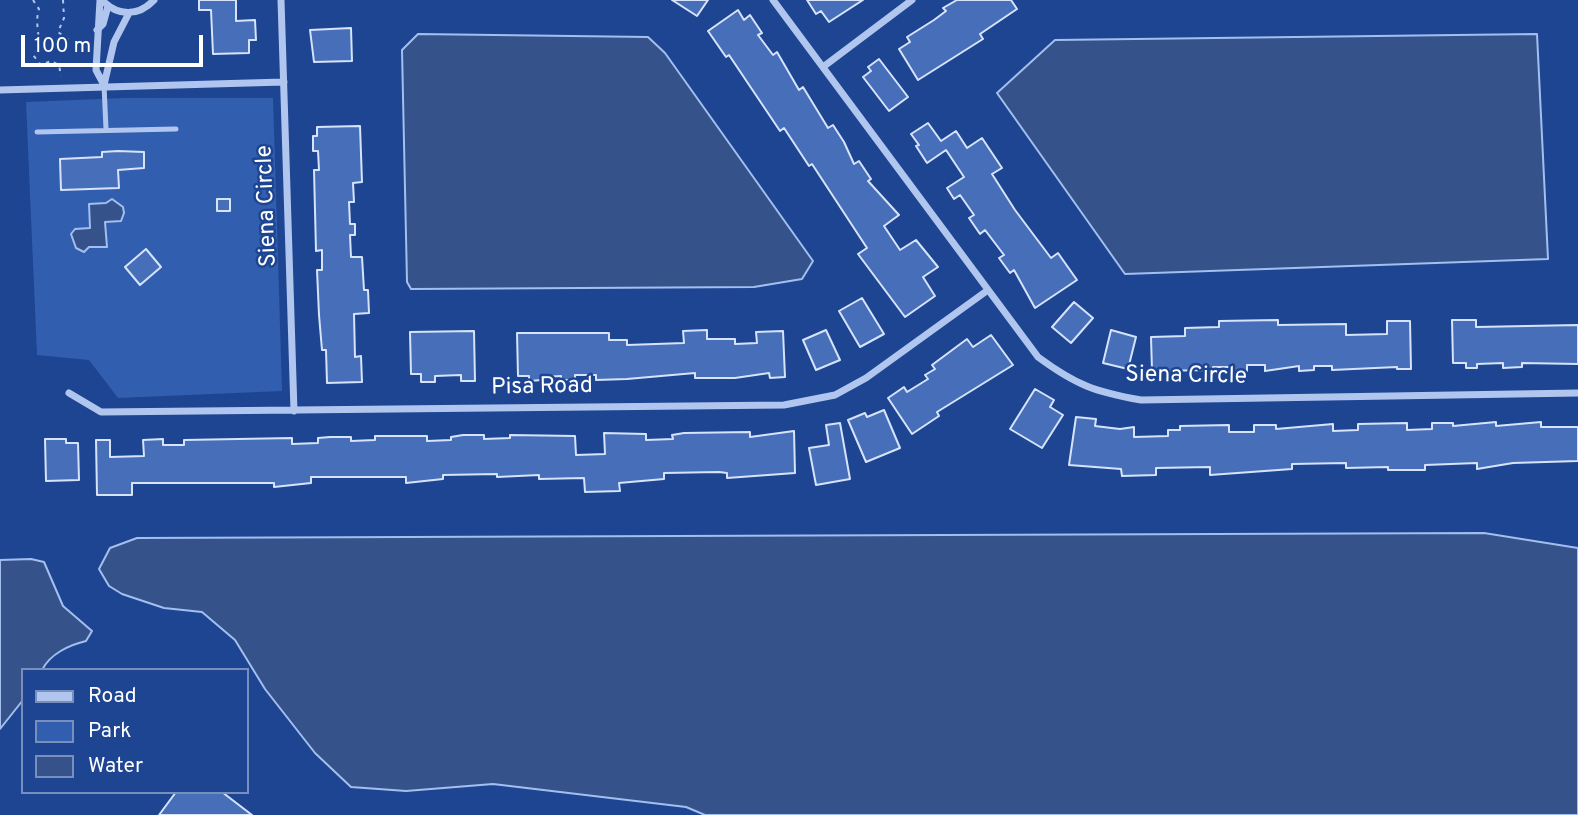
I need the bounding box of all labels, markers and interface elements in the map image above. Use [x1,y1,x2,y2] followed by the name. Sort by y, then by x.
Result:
[24,21,206,65] scale bar
[34,33,91,60] text: 100 m
[252,145,284,267] street label: Siena Circle
[1125,362,1247,392] street label: Siena Circle
[491,373,593,403] street label: Pisa Road
[21,668,248,794] legend
[88,683,137,710] text: Road
[88,718,131,745] text: Park
[88,753,143,780] text: Water

